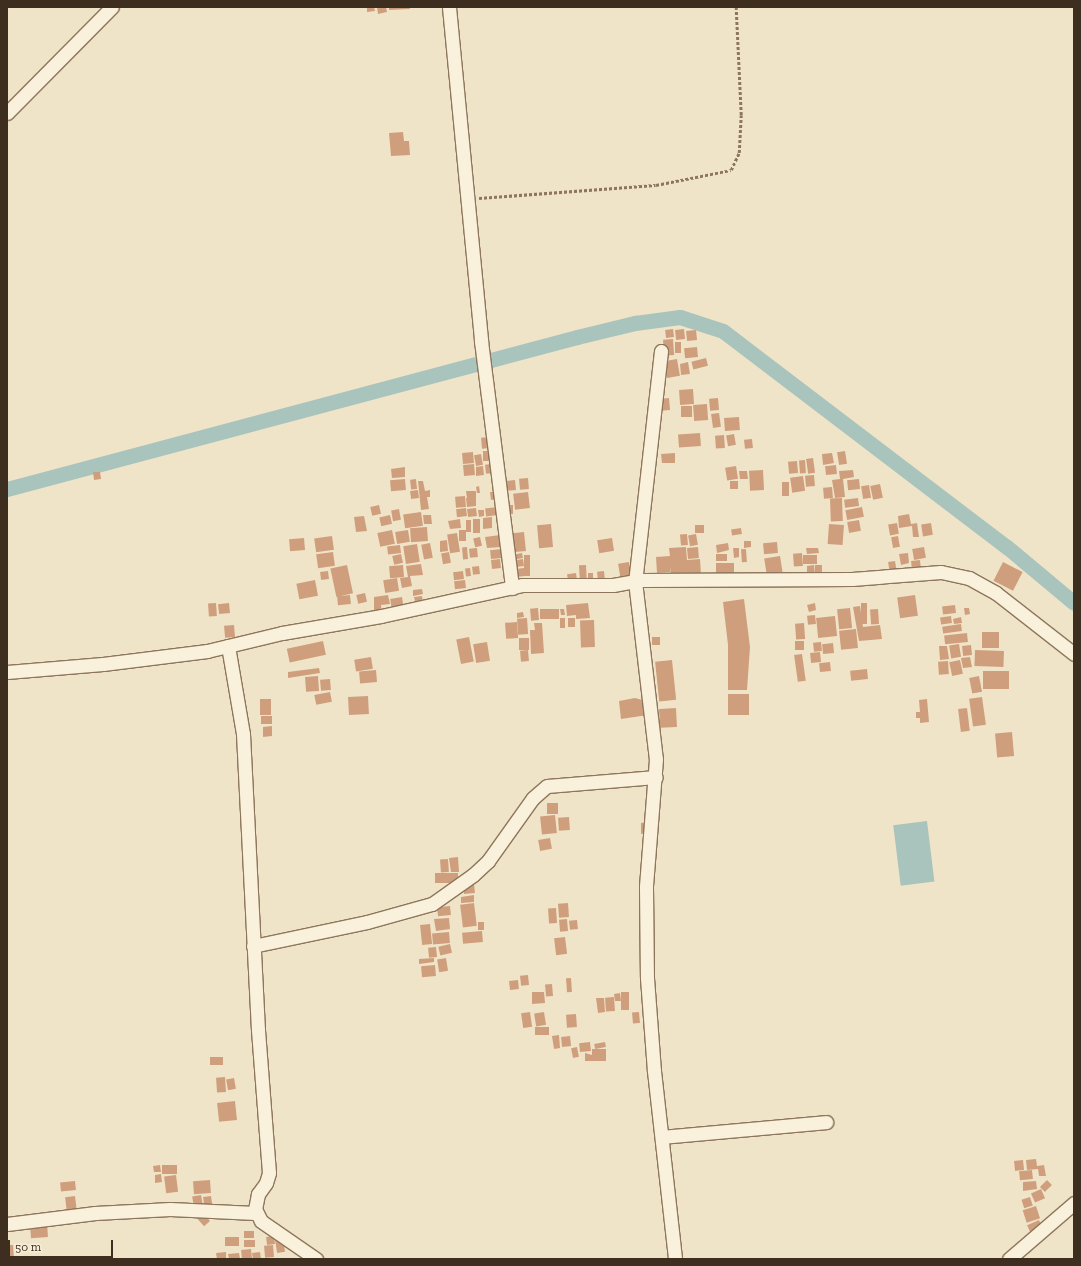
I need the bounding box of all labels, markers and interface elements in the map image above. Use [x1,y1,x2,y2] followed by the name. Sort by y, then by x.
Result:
[10,1232,115,1258] scale bar
[15,1240,41,1254] text: 50 m

